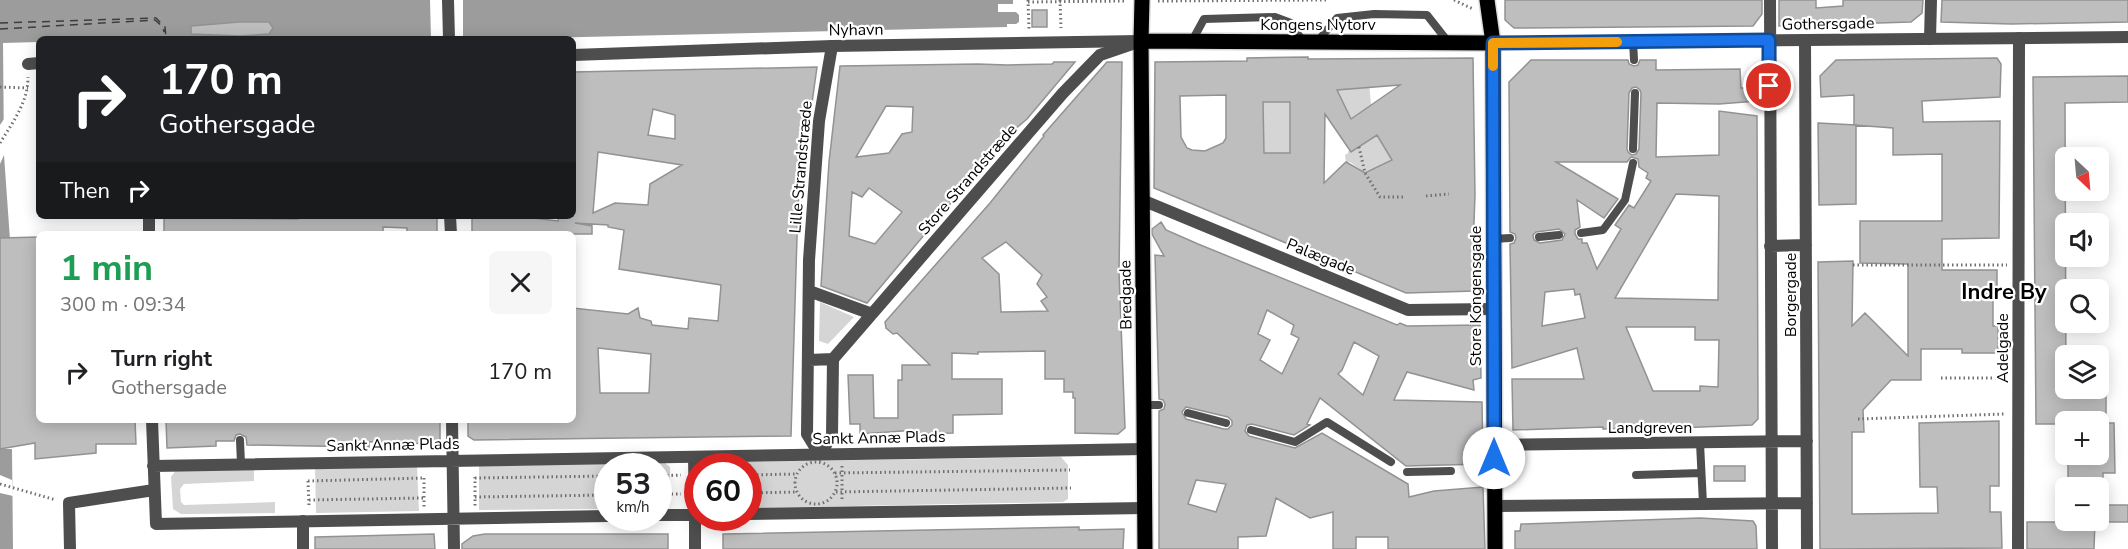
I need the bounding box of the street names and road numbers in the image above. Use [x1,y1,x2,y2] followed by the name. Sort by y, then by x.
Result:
[1781,12,1875,36] street label: Gothersgade
[1260,14,1377,36] street label: Kongens Nytorv
[828,19,884,41] street label: Nyhavn
[784,100,818,234] street label: Lille Strandstræde
[913,119,1022,240] street label: Store Strandstræde
[1465,226,1487,366] street label: Store Kongensgade
[1283,233,1358,281] street label: Palægade
[1780,253,1802,337] street label: Borgergade
[1114,260,1138,330] street label: Bredgade
[1992,313,2014,383] street label: Adelgade
[1608,417,1692,439] street label: Landgreven
[812,426,946,450] street label: Sankt Annæ Plads
[326,433,460,457] street label: Sankt Annæ Plads

